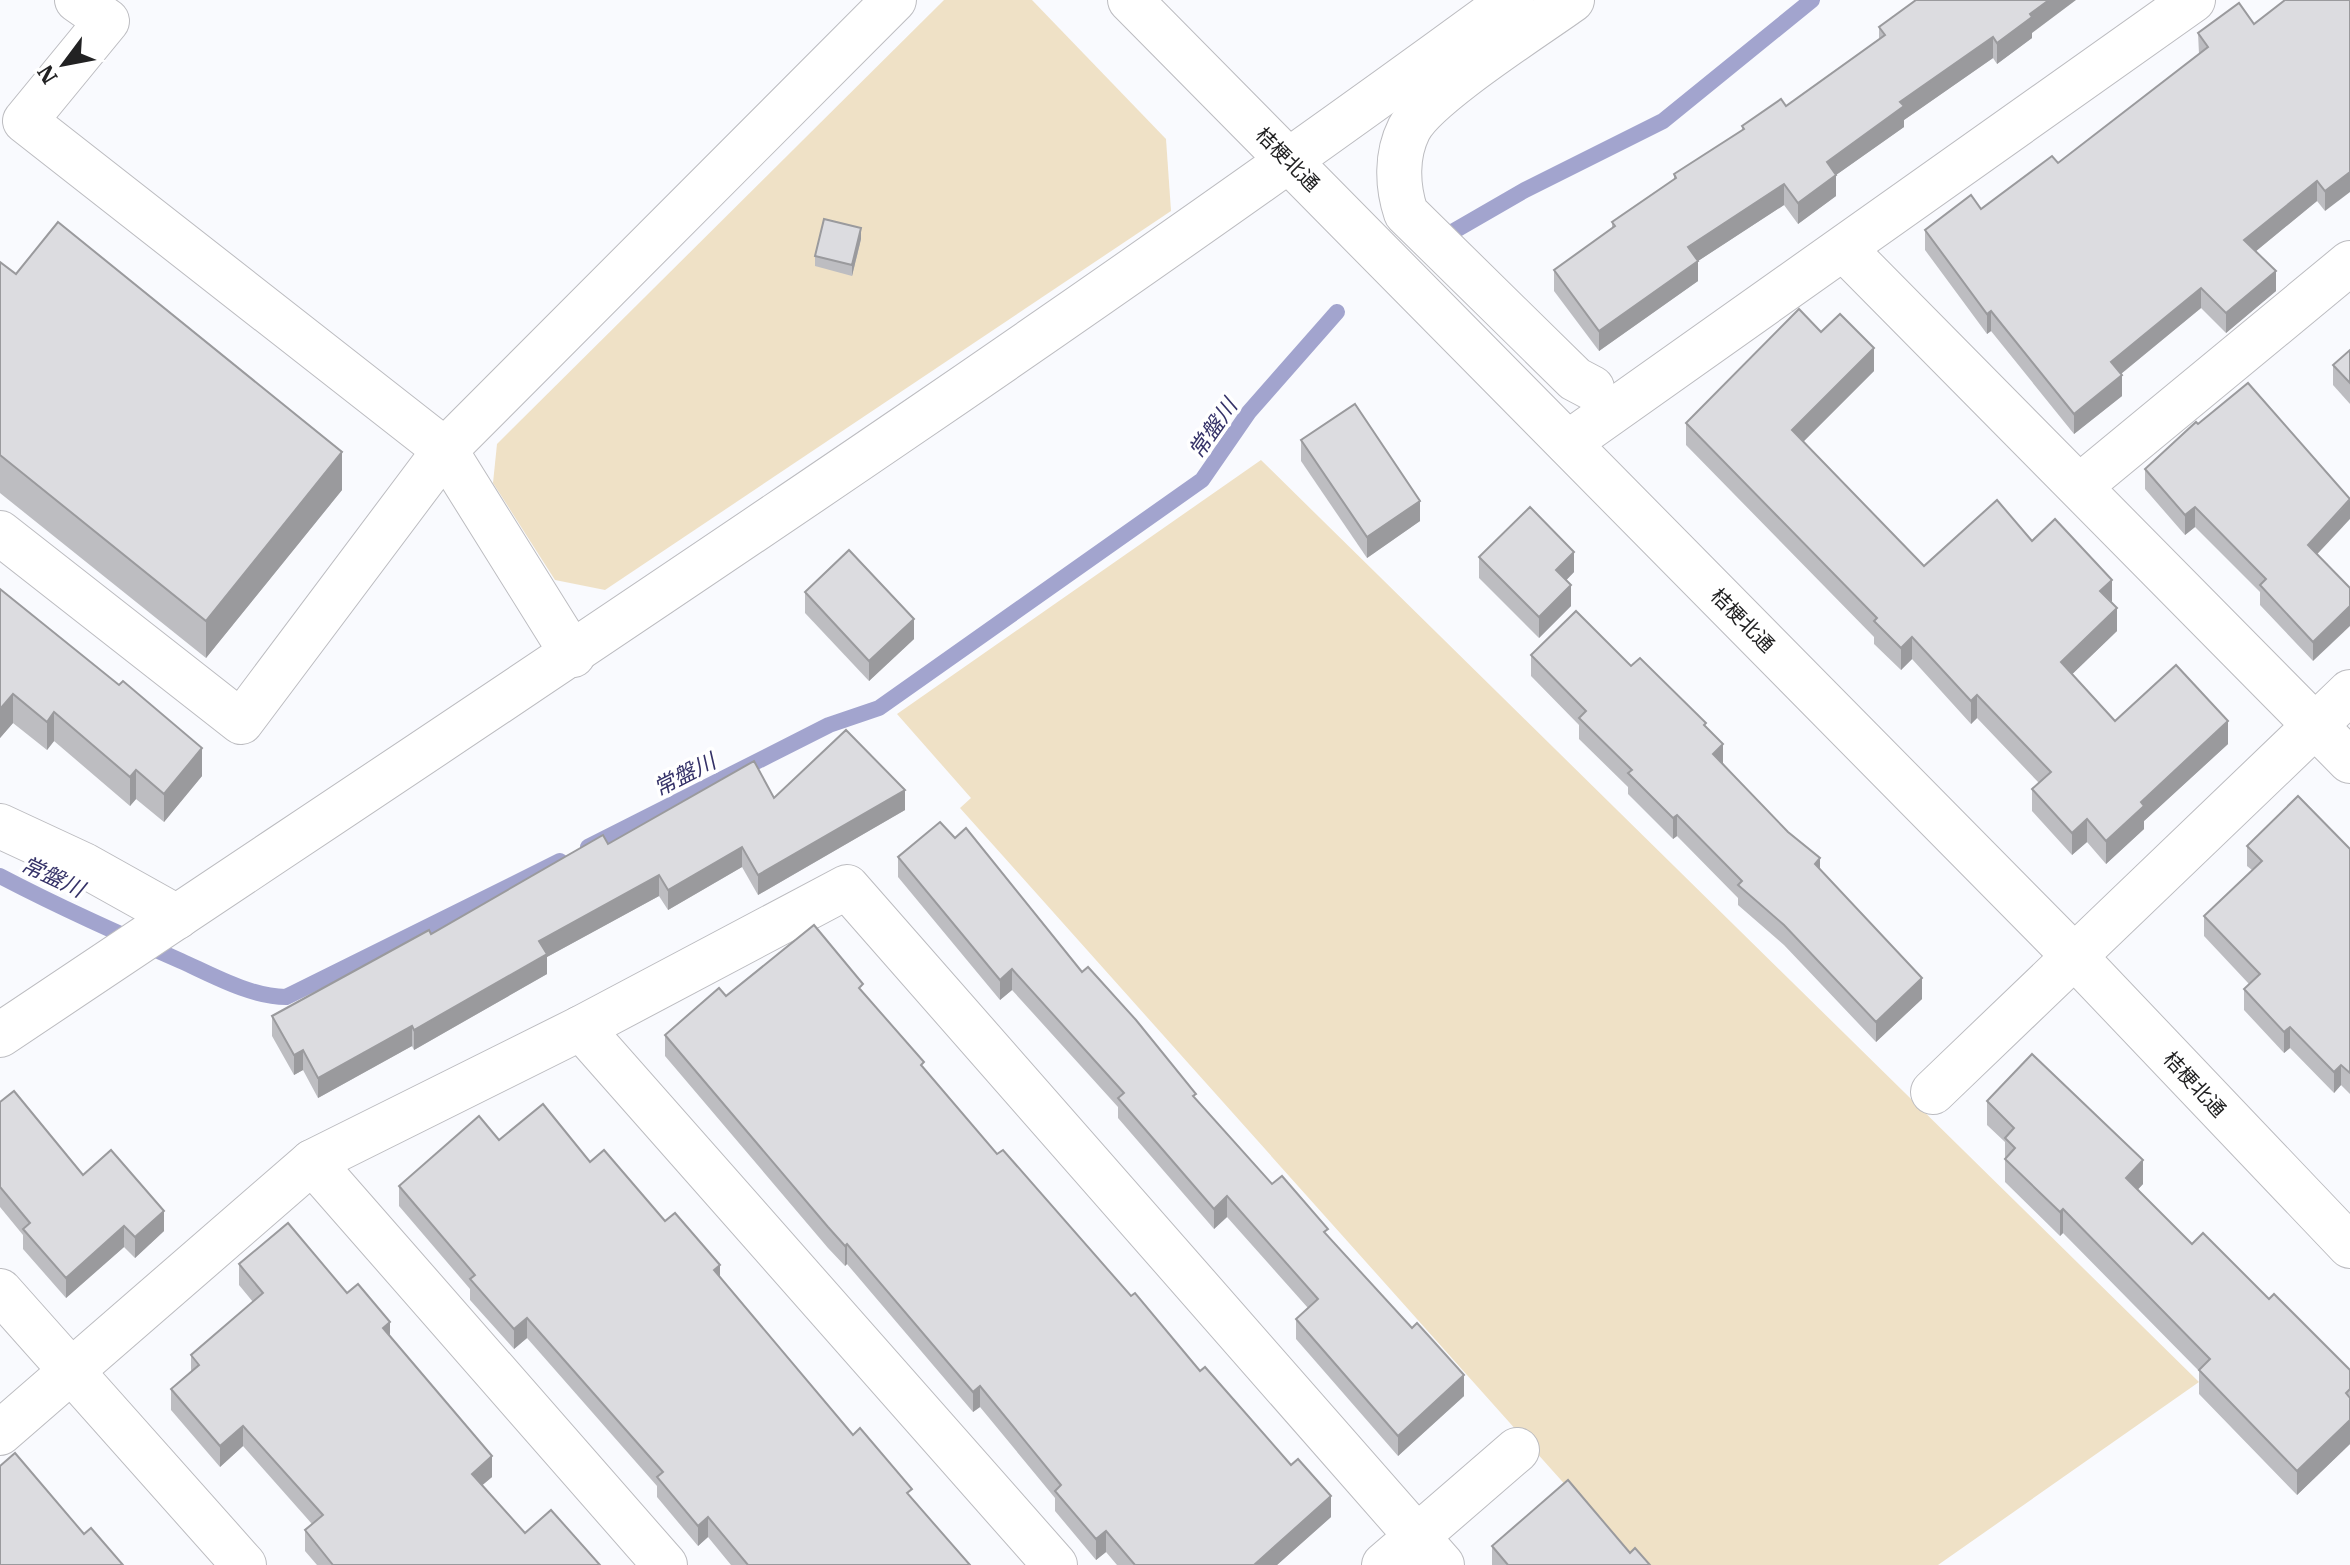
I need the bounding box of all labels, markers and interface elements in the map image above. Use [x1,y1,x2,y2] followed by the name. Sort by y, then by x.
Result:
[24,24,104,104] north arrow
[30,60,64,90] text: N
[1250,121,1326,197] street label: 桔梗北通
[1181,391,1244,463] water label: 常盤川
[1705,582,1781,658] street label: 桔梗北通
[648,745,722,802] water label: 常盤川
[17,849,91,904] water label: 常盤川
[2158,1046,2232,1122] street label: 桔梗北通

